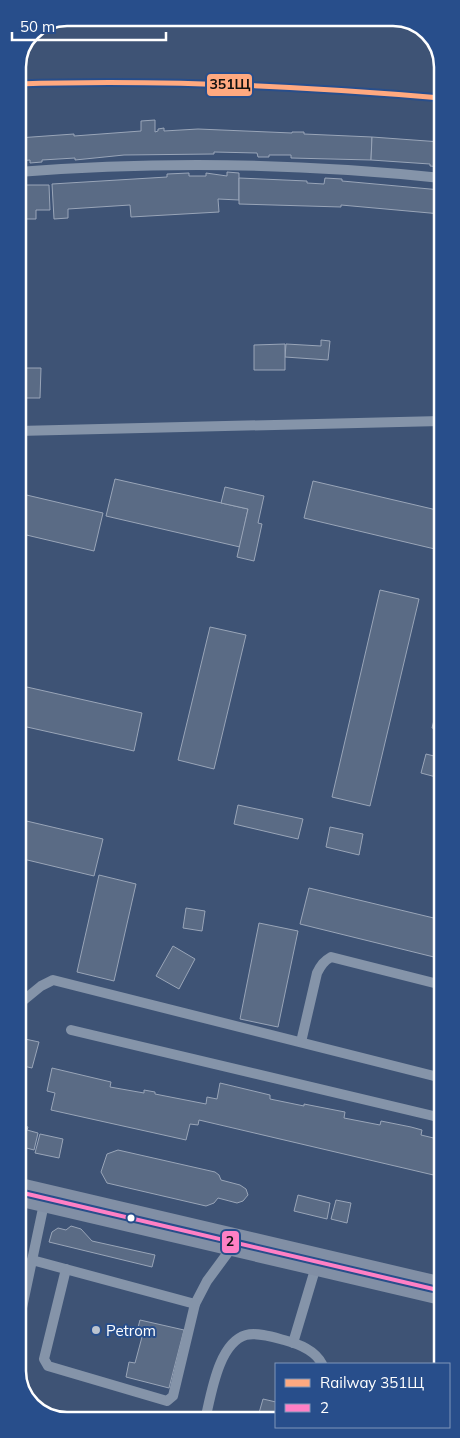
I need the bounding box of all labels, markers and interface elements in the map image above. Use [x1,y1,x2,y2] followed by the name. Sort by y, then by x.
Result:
[12,10,166,42] scale bar
[20,17,55,36] text: 50 m
[206,73,253,97] line badge: 351Щ
[209,75,251,93] text: 351Щ
[126,1213,136,1223] unlabelled marker
[221,1230,240,1254] line badge: 2
[226,1232,234,1250] text: 2
[106,1321,156,1340] place label: Petrom
[90,1324,102,1336] marker: Petrom
[275,1363,450,1428] legend
[320,1373,424,1392] text: Railway 351Щ
[320,1398,329,1417] text: 2

